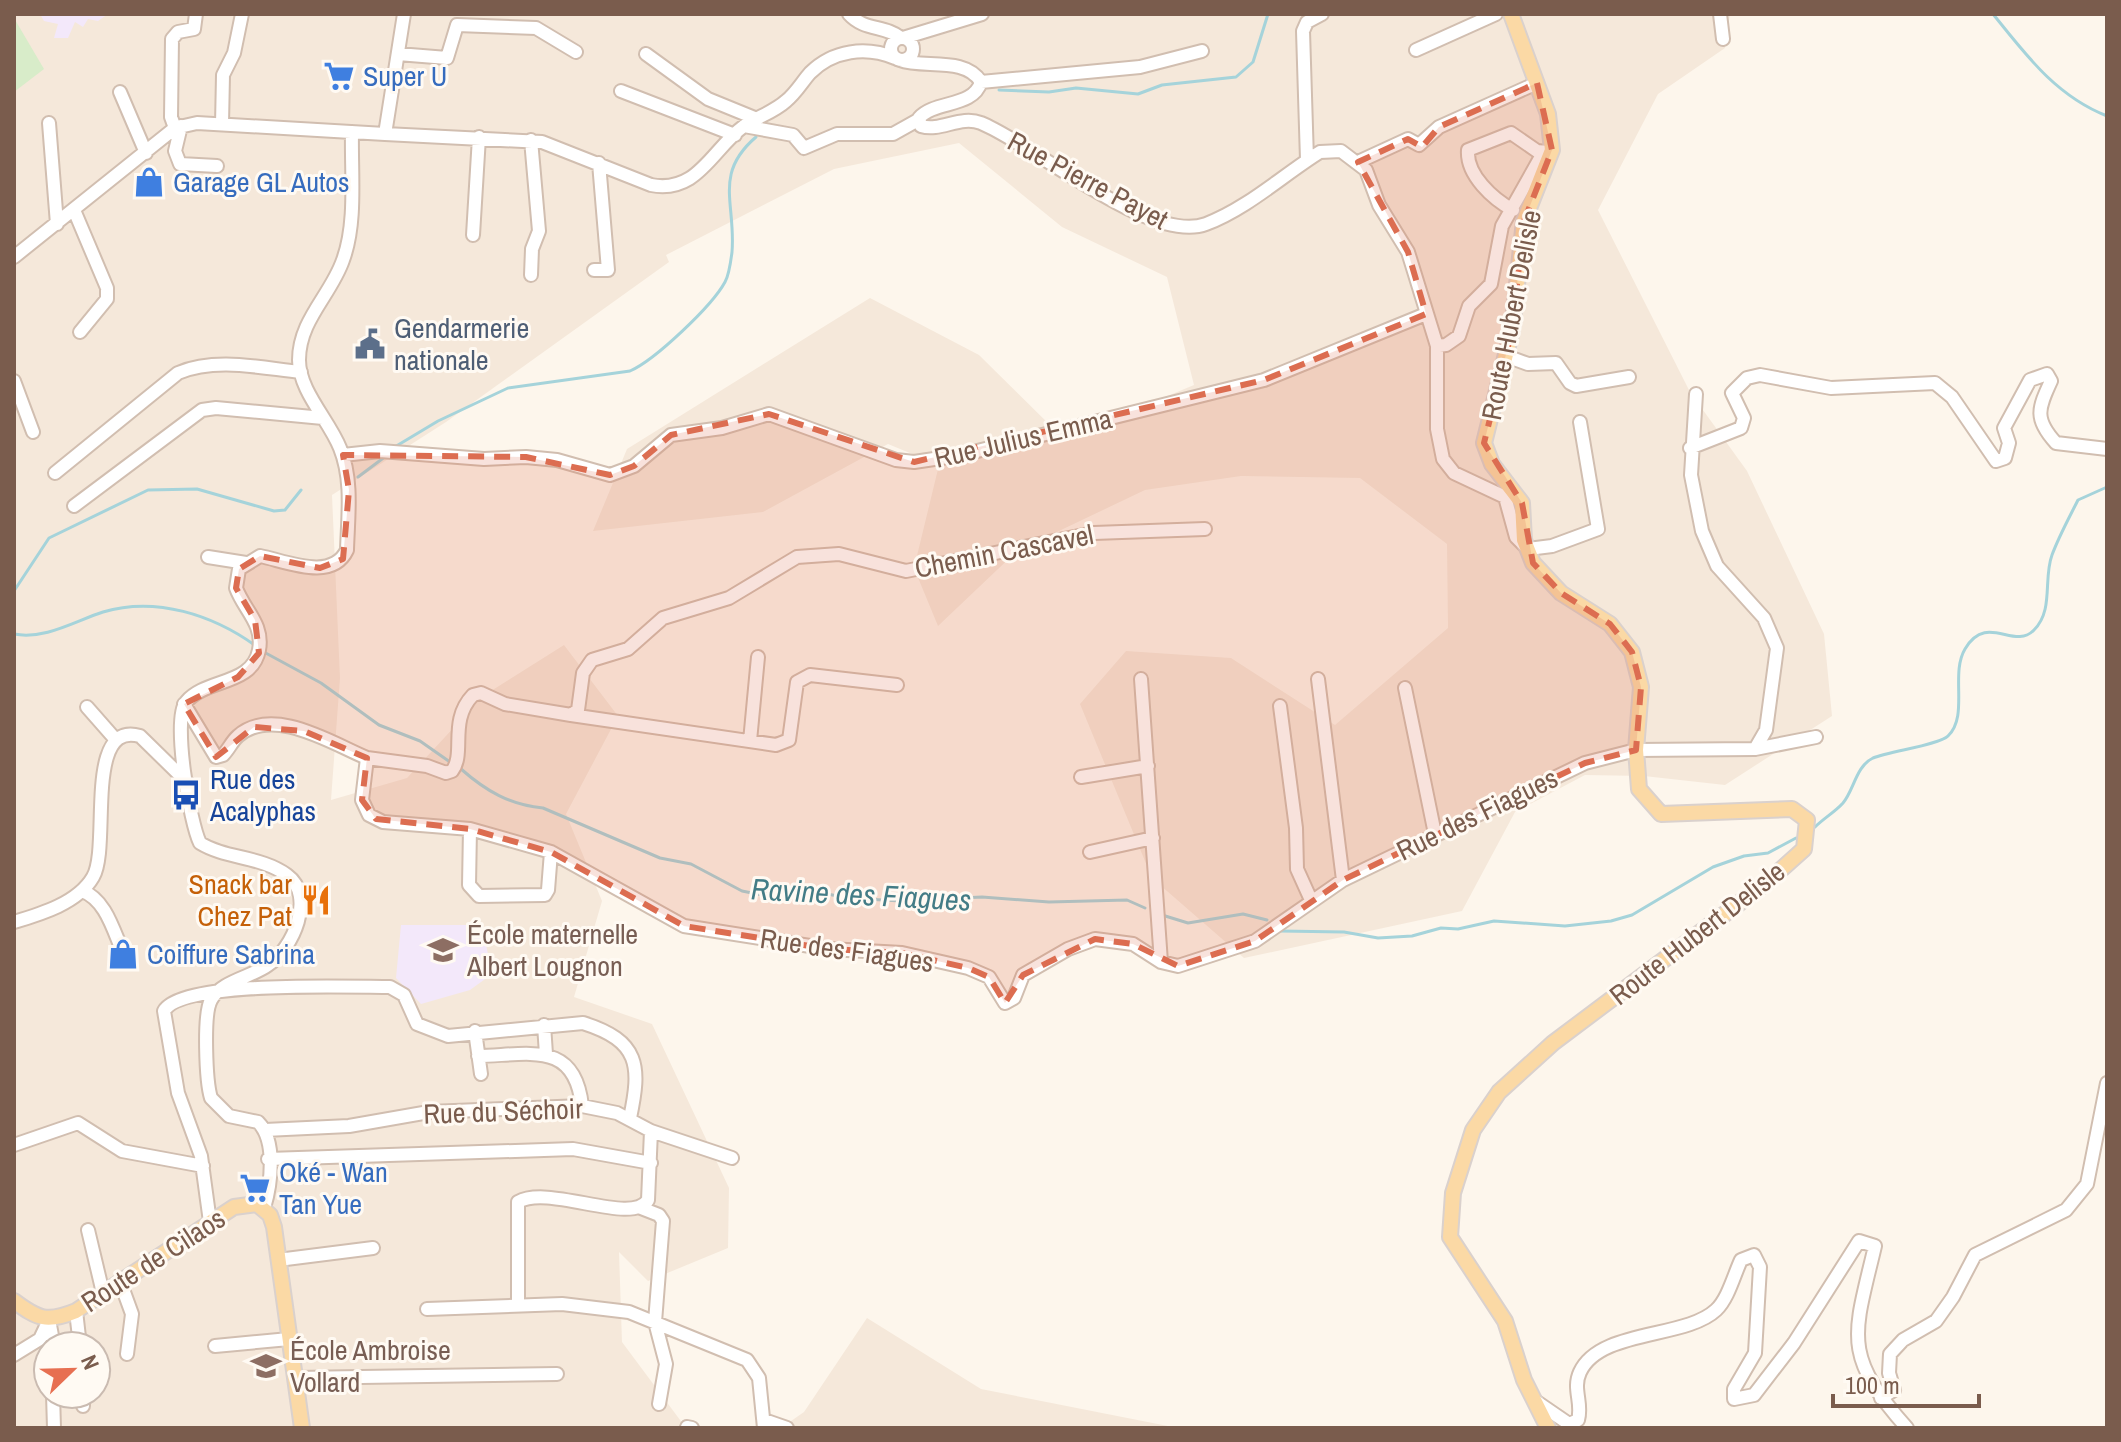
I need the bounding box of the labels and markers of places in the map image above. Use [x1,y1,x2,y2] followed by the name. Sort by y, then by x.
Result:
[363,57,447,95] place label: Super U
[322,59,356,93] supermarket icon: Super U
[173,163,350,201] place label: Garage GL Autos
[132,165,166,199] shop icon: Garage GL Autos
[394,309,529,379] place label: Gendarmerie nationale
[353,327,387,361] public building icon: Gendarmerie nationale
[209,760,316,830] place label: Rue des Acalyphas
[169,778,203,812] bus stop icon: Rue des Acalyphas
[189,865,292,935] place label: Snack bar Chez Pat
[299,883,333,917] restaurant icon: Snack bar Chez Pat
[466,915,638,985] place label: École maternelle Albert Lougnon
[426,933,460,967] school or university icon: École maternelle Albert Lougnon
[147,935,315,973] place label: Coiffure Sabrina
[106,937,140,971] shop icon: Coiffure Sabrina
[279,1153,388,1223] place label: Oké - Wan Tan Yue
[238,1171,272,1205] supermarket icon: Oké - Wan Tan Yue
[290,1331,451,1401] place label: École Ambroise Vollard
[249,1349,283,1383] school or university icon: École Ambroise Vollard

